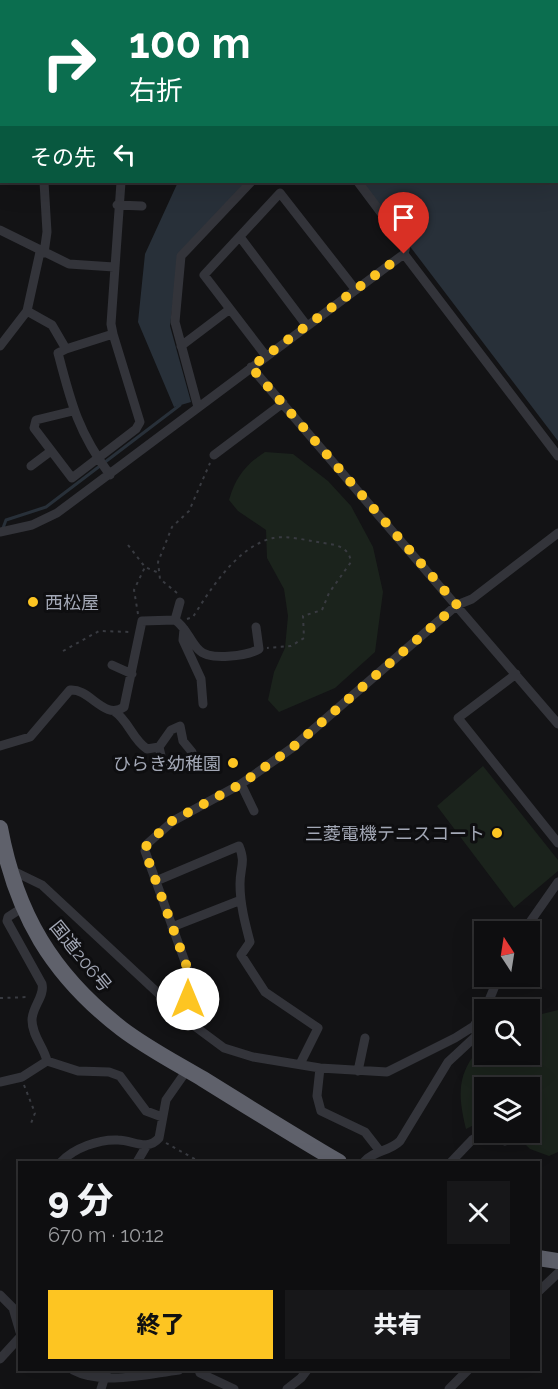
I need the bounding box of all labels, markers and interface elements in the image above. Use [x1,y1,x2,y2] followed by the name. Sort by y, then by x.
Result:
[129,19,251,68] text: 100 m
[30,24,108,102] icon: right
[129,75,183,106] text: 右折
[108,138,141,171] icon: left
[30,144,96,170] text: その先
[378,192,429,254] pin
[387,201,420,234] icon: arrive
[45,592,99,613] place label: 西松屋
[26,595,40,609] marker: 西松屋
[113,753,221,774] place label: ひらき幼稚園
[226,756,240,770] marker: ひらき幼稚園
[305,823,485,844] place label: 三菱電機テニスコート
[490,826,504,840] marker: 三菱電機テニスコート
[46,916,116,996] street label: 国道206号
[474,921,540,987] north arrow
[474,921,540,1143] map controls
[156,967,220,1031] position arrow
[474,999,540,1065] button: search
[474,1077,540,1143] button: layers
[48,1179,114,1221] text: 9 分
[447,1181,510,1244] button: close
[48,1223,164,1247] text: 670 m · 10:12
[48,1290,273,1359] button: 終了
[285,1290,510,1359] button: 共有

